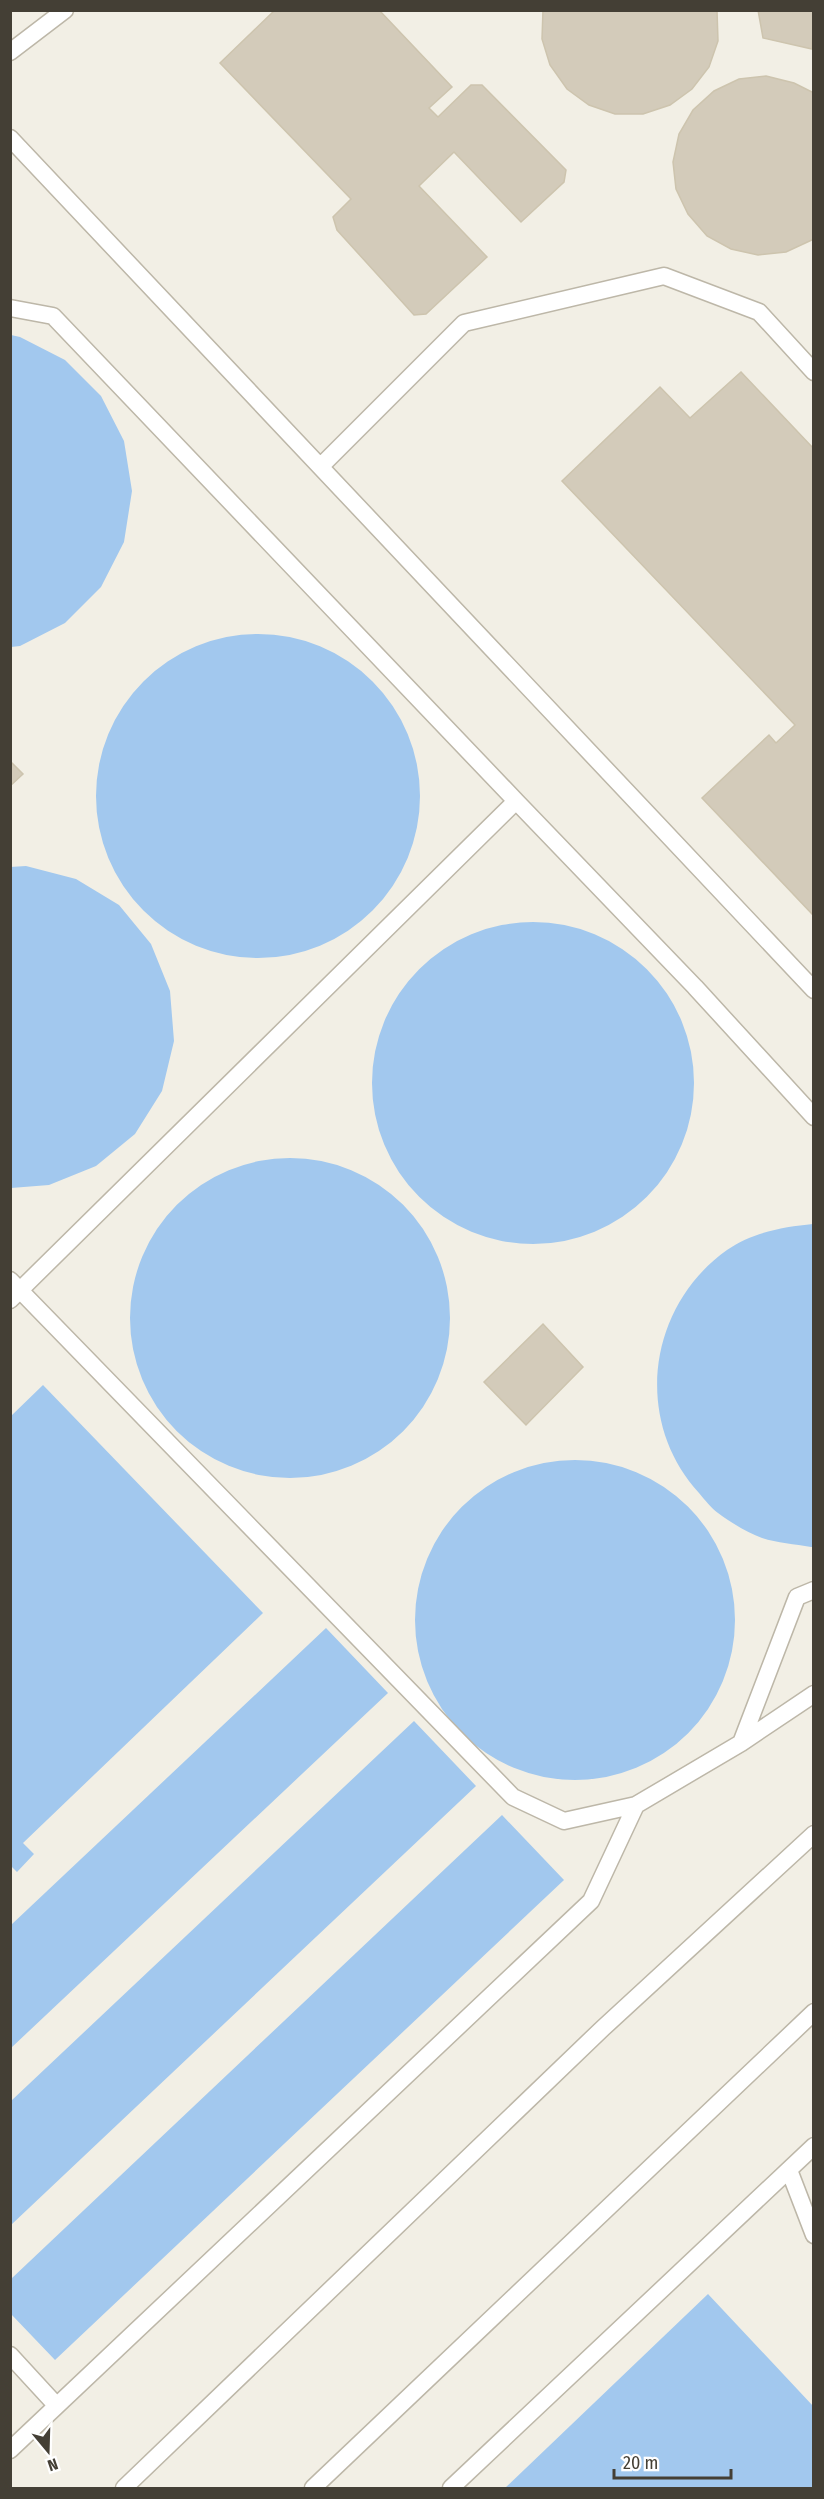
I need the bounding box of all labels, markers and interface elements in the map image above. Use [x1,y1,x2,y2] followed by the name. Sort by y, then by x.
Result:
[18,2421,78,2481] north arrow
[614,2442,731,2480] scale bar
[623,2452,658,2474] text: 20 m
[45,2454,60,2475] text: N

